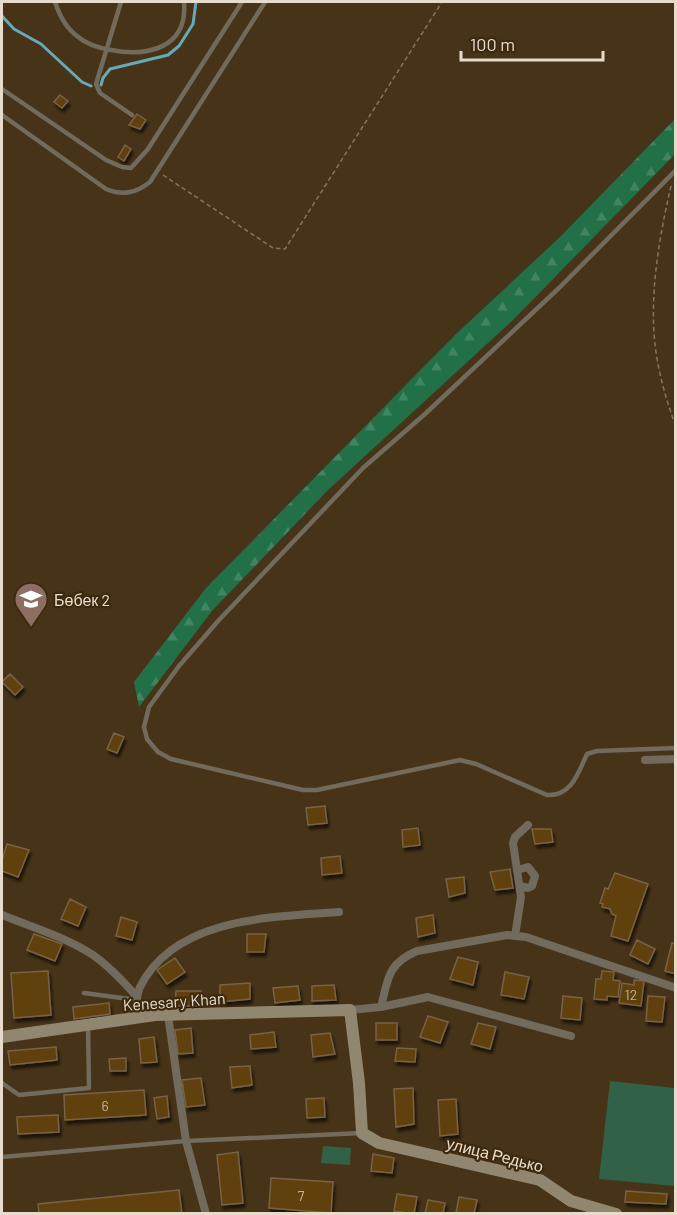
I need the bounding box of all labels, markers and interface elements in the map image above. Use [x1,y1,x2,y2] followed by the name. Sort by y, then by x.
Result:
[461,24,604,62] scale bar
[470,33,515,55] text: 100 m
[13,581,49,628] school or university icon: Бөбек 2
[54,590,110,609] place label: Бөбек 2
[625,986,637,1003] house number: 12
[122,988,226,1014] street label: Kenesary Khan
[101,1097,109,1114] house number: 6
[444,1133,546,1175] street label: улица Редько
[298,1187,305,1204] house number: 7

